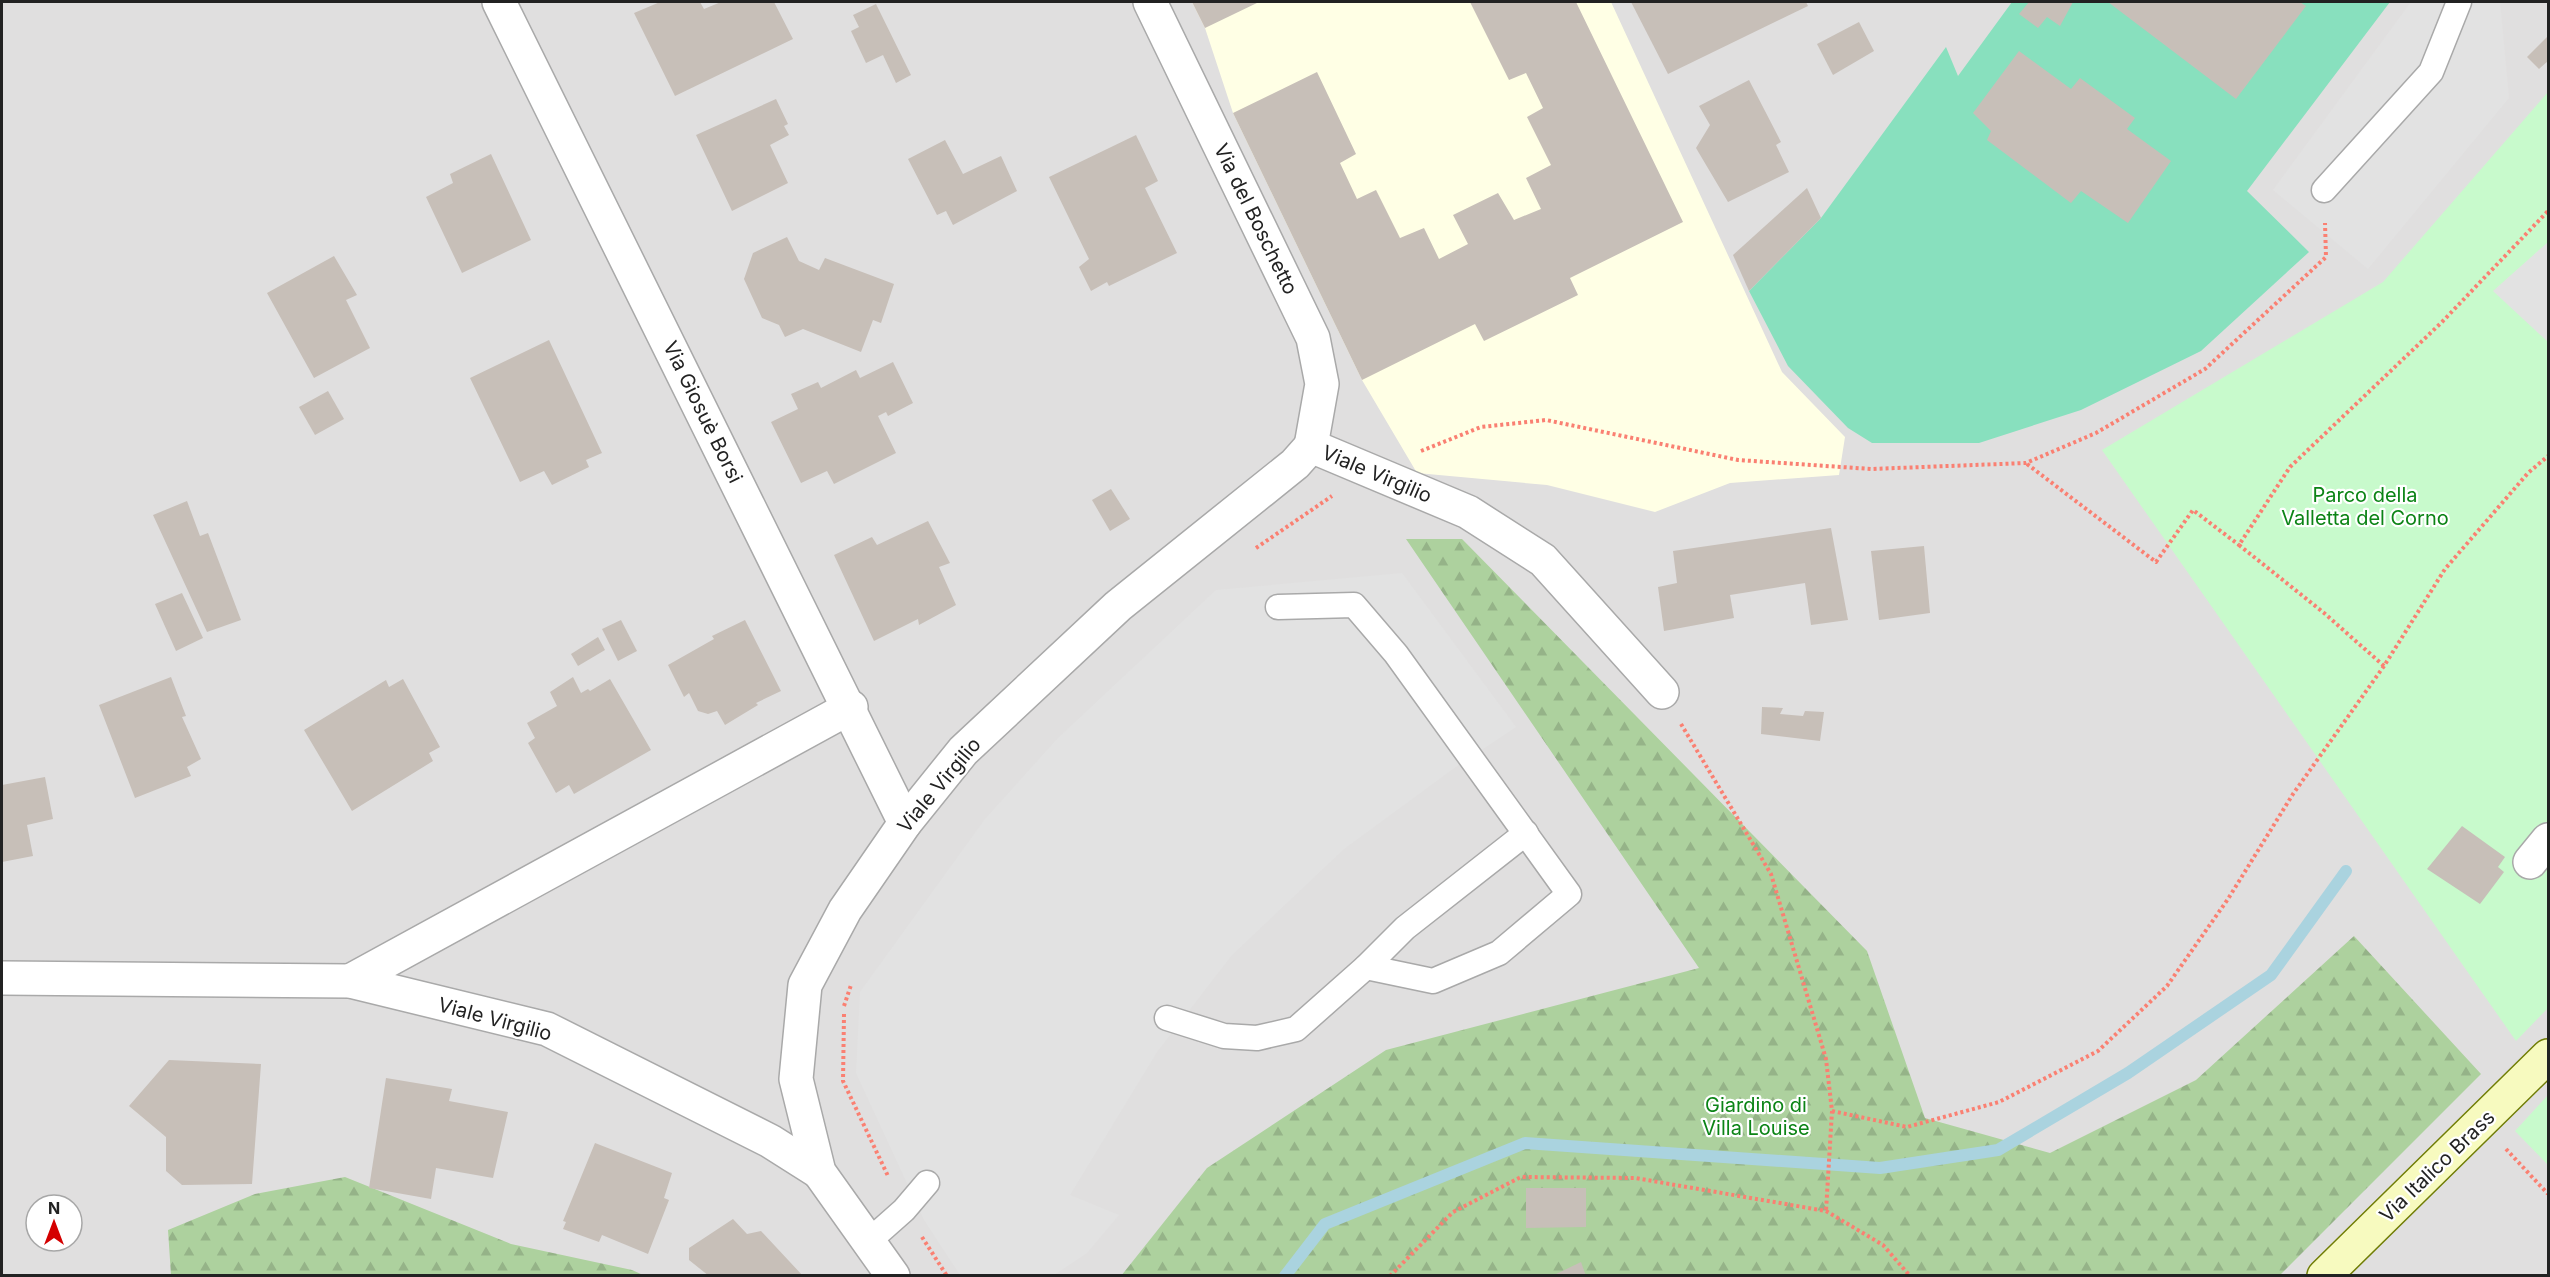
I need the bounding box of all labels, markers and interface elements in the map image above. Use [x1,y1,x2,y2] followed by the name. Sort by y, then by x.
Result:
[1209,140,1303,298] street label: Via del Boschetto
[658,337,748,487] street label: Via Giosuè Borsi
[1319,440,1435,508] street label: Viale Virgilio
[2281,483,2449,530] park label: Parco della Valletta del Corno
[892,733,986,837] street label: Viale Virgilio
[436,992,554,1046] street label: Viale Virgilio
[1702,1093,1810,1140] park label: Giardino di Villa Louise
[2374,1105,2500,1227] street label: Via Italico Brass
[24,1193,84,1253] north arrow
[48,1198,60,1218] text: N

